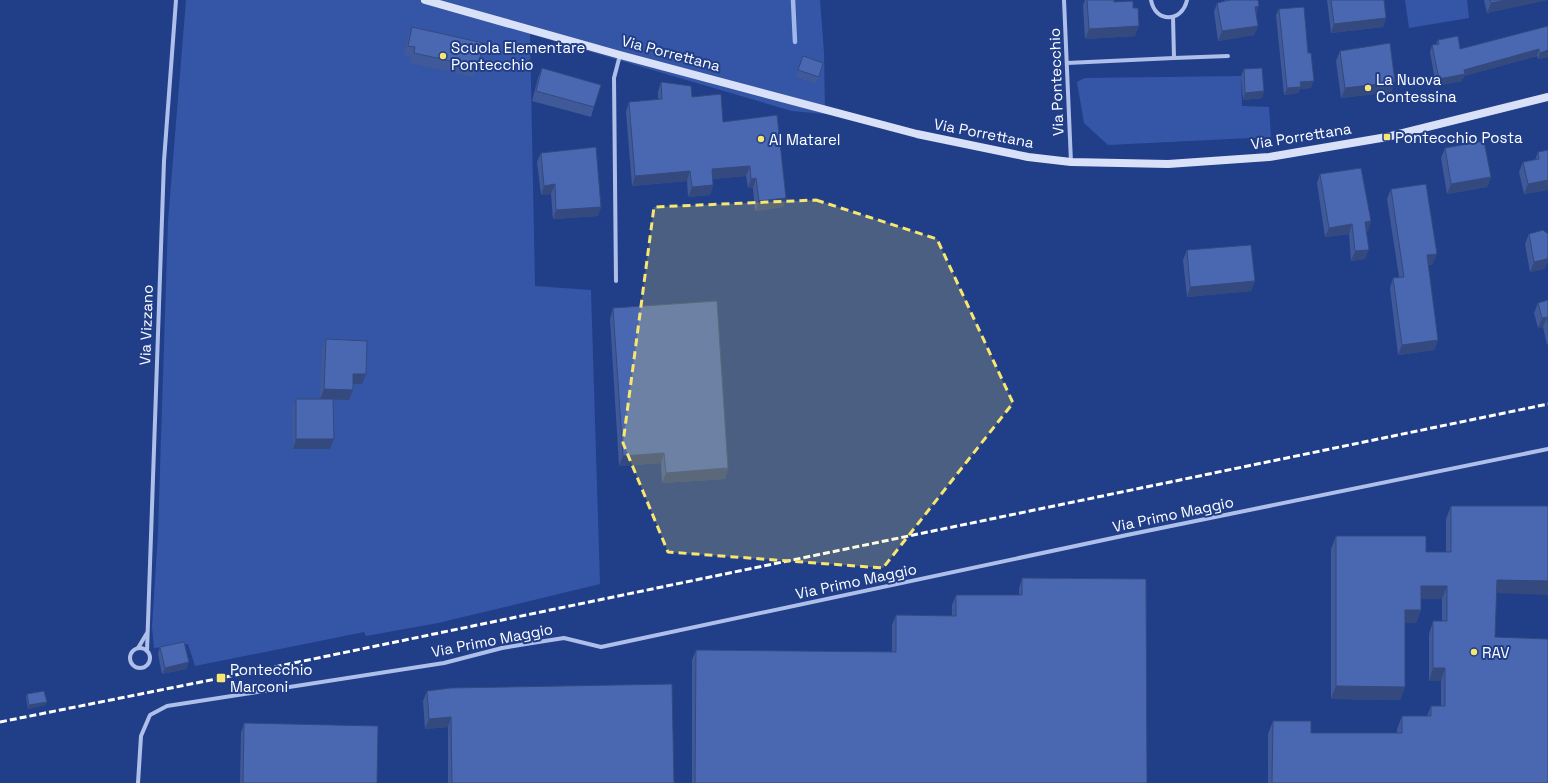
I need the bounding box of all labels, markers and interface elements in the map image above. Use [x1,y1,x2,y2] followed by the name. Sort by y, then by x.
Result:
[1045,28,1067,136] street label: Via Pontecchio
[619,31,723,75] street label: Via Porrettana
[451,38,585,74] place label: Scuola Elementare Pontecchio
[438,51,448,61] marker: Scuola Elementare Pontecchio
[1376,70,1457,106] place label: La Nuova Contessina
[1363,83,1373,93] marker: La Nuova Contessina
[932,114,1036,152] street label: Via Porrettana
[1249,119,1353,153] street label: Via Porrettana
[1395,128,1523,147] place label: Pontecchio Posta
[769,130,841,149] place label: Al Matarel
[1382,132,1392,142] marker: Pontecchio Posta
[756,134,766,144] marker: Al Matarel
[135,284,157,366] street label: Via Vizzano
[1111,492,1235,536] street label: Via Primo Maggio
[794,559,918,603] street label: Via Primo Maggio
[430,619,554,661] street label: Via Primo Maggio
[1482,643,1509,662] place label: RAV
[1469,647,1479,657] marker: RAV
[230,660,313,696] place label: Pontecchio Marconi
[215,672,227,684] marker: Pontecchio Marconi

